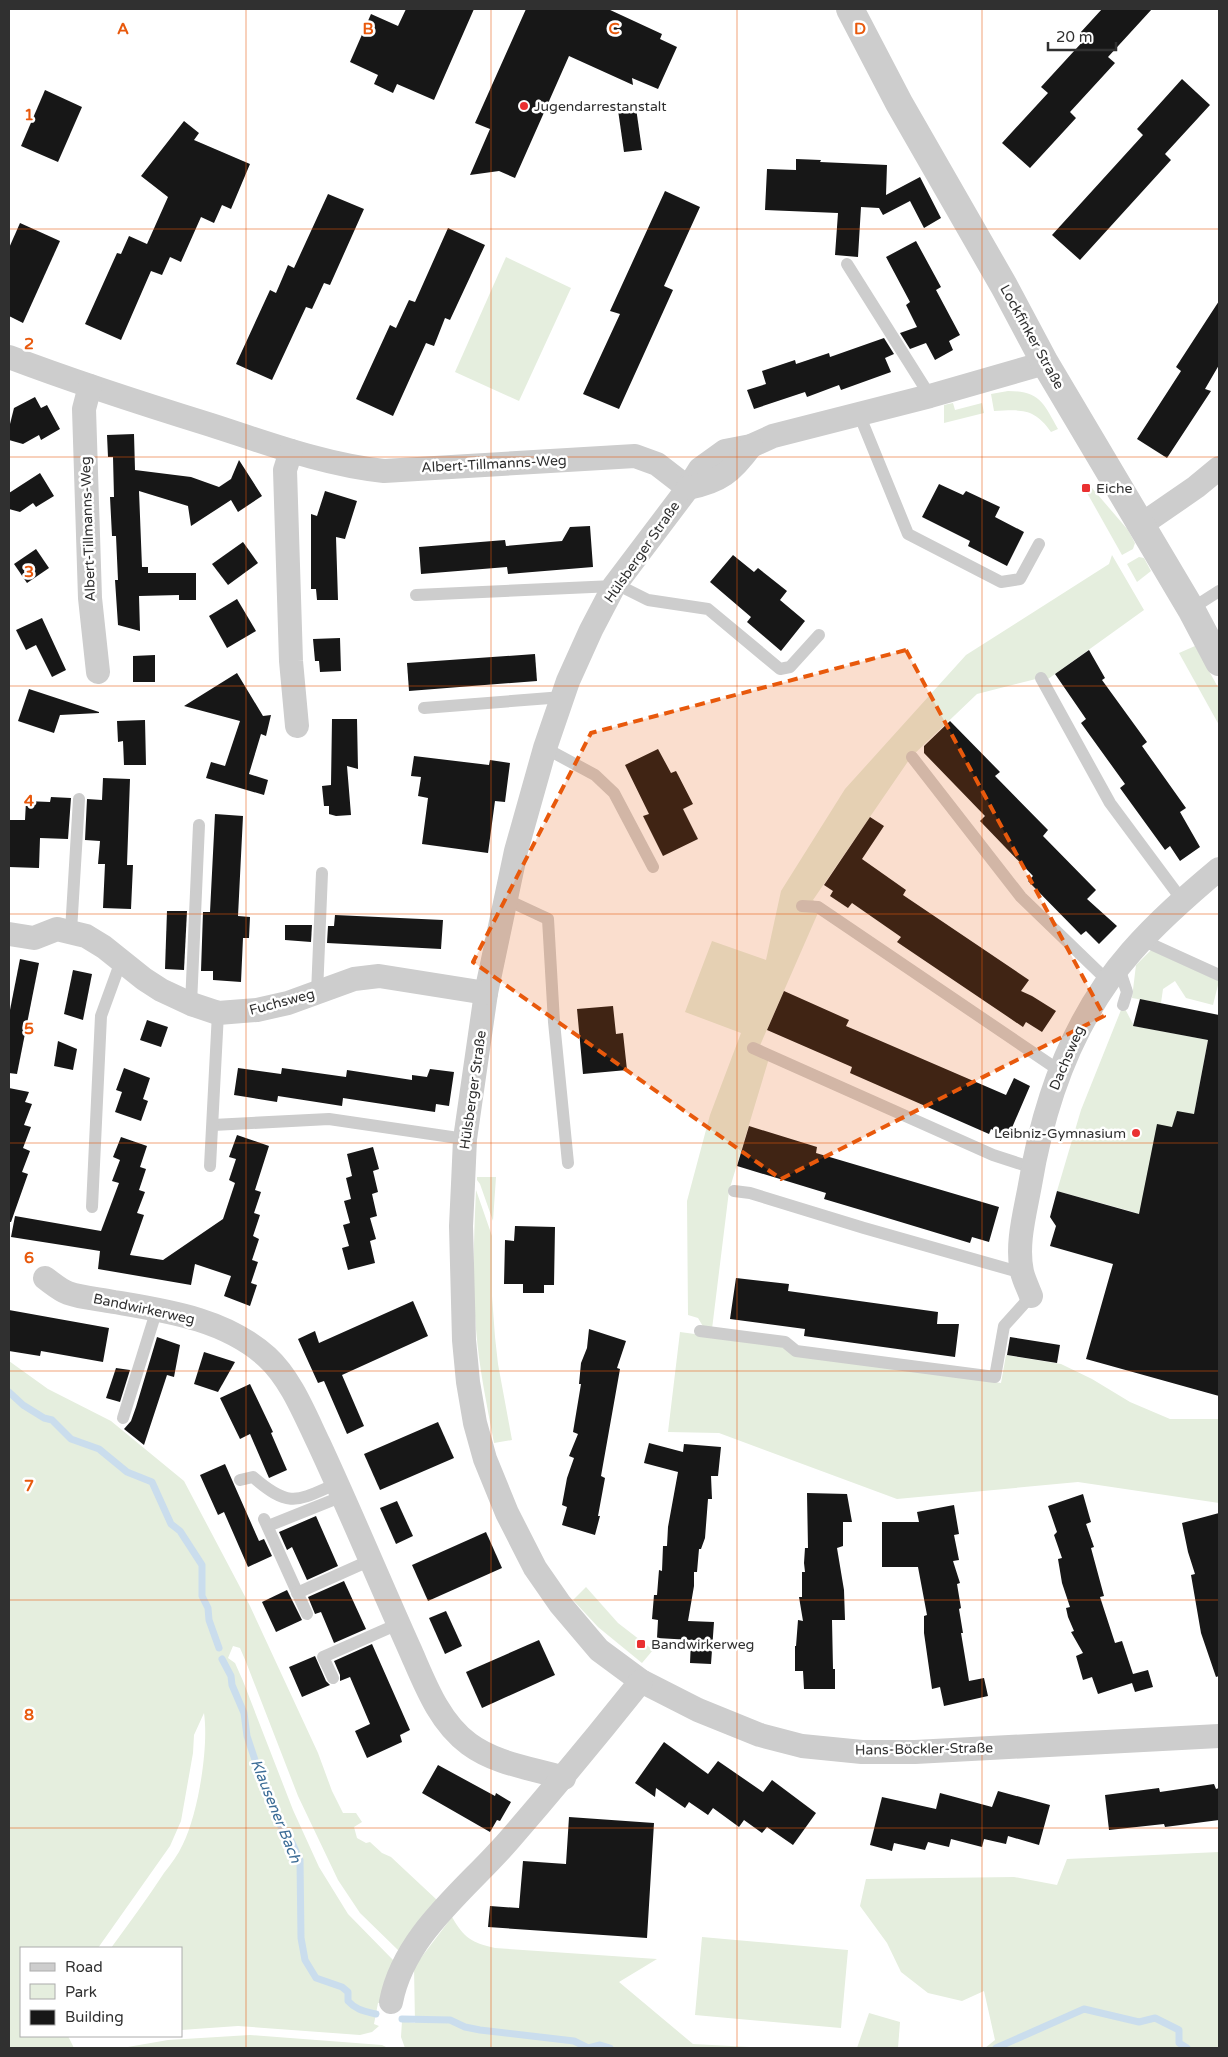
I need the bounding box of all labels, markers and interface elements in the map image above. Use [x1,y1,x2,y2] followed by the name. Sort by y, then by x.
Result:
[117,19,129,39] text: A
[362,19,374,39] text: B
[608,19,620,39] text: C
[854,19,866,39] text: D
[1048,20,1116,52] scale bar
[1056,28,1093,46] text: 20 m
[534,98,667,115] place label: Jugendarrestanstalt
[518,100,530,112] marker: Jugendarrestanstalt
[24,105,34,125] text: 1
[996,282,1068,392] street label: Lockfinker Straße
[24,334,34,354] text: 2
[421,452,567,476] street label: Albert-Tillmanns-Weg
[77,456,99,602] street label: Albert-Tillmanns-Weg
[1096,480,1132,497] place label: Eiche
[1080,482,1092,494] marker: Eiche
[601,498,683,606] street label: Hülsberger Straße
[24,562,34,582] text: 3
[24,791,34,811] text: 4
[247,985,317,1019] street label: Fuchsweg
[24,1019,34,1039] text: 5
[1046,1023,1088,1093] street label: Dachsweg
[456,1029,490,1151] street label: Hülsberger Straße
[994,1125,1126,1142] place label: Leibniz-Gymnasium
[1130,1127,1142,1139] marker: Leibniz-Gymnasium
[24,1248,34,1268] text: 6
[92,1290,196,1328] street label: Bandwirkerweg
[24,1476,34,1496] text: 7
[651,1636,754,1653] place label: Bandwirkerweg
[635,1638,647,1650] marker: Bandwirkerweg
[24,1705,34,1725] text: 8
[855,1739,993,1759] street label: Hans-Böckler-Straße
[247,1757,305,1866] water label: Klausener Bach
[20,1947,182,2037] legend
[65,1958,103,1976] text: Road
[65,1983,97,2001] text: Park
[65,2008,124,2026] text: Building

